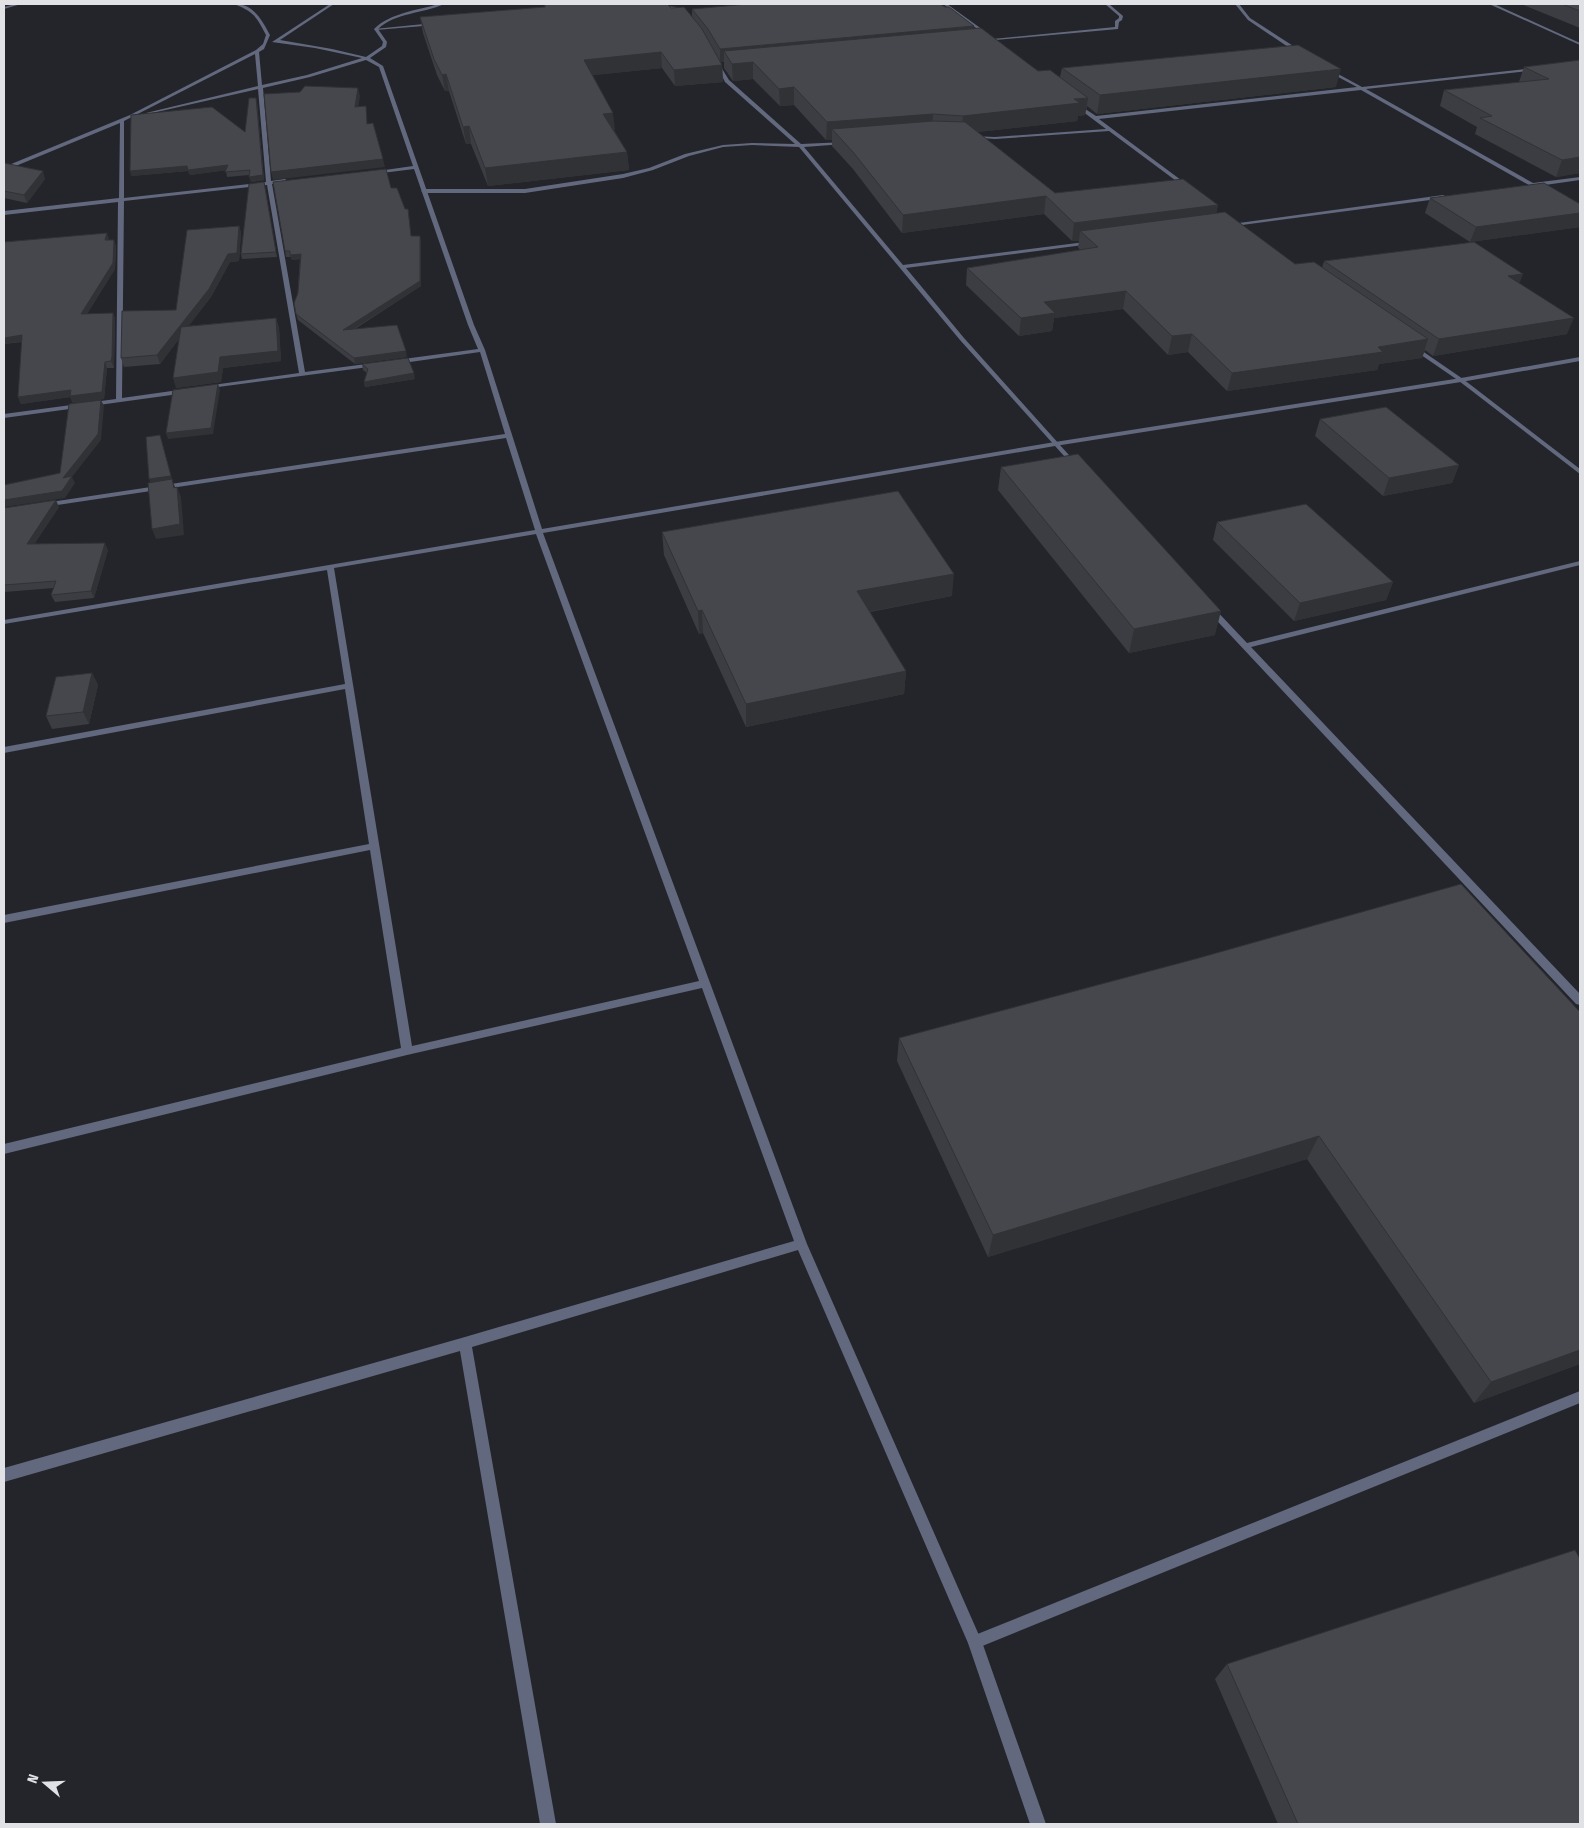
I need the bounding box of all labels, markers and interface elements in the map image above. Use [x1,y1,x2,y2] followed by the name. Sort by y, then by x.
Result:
[20,1758,70,1808] north arrow
[24,1772,43,1786] text: N

